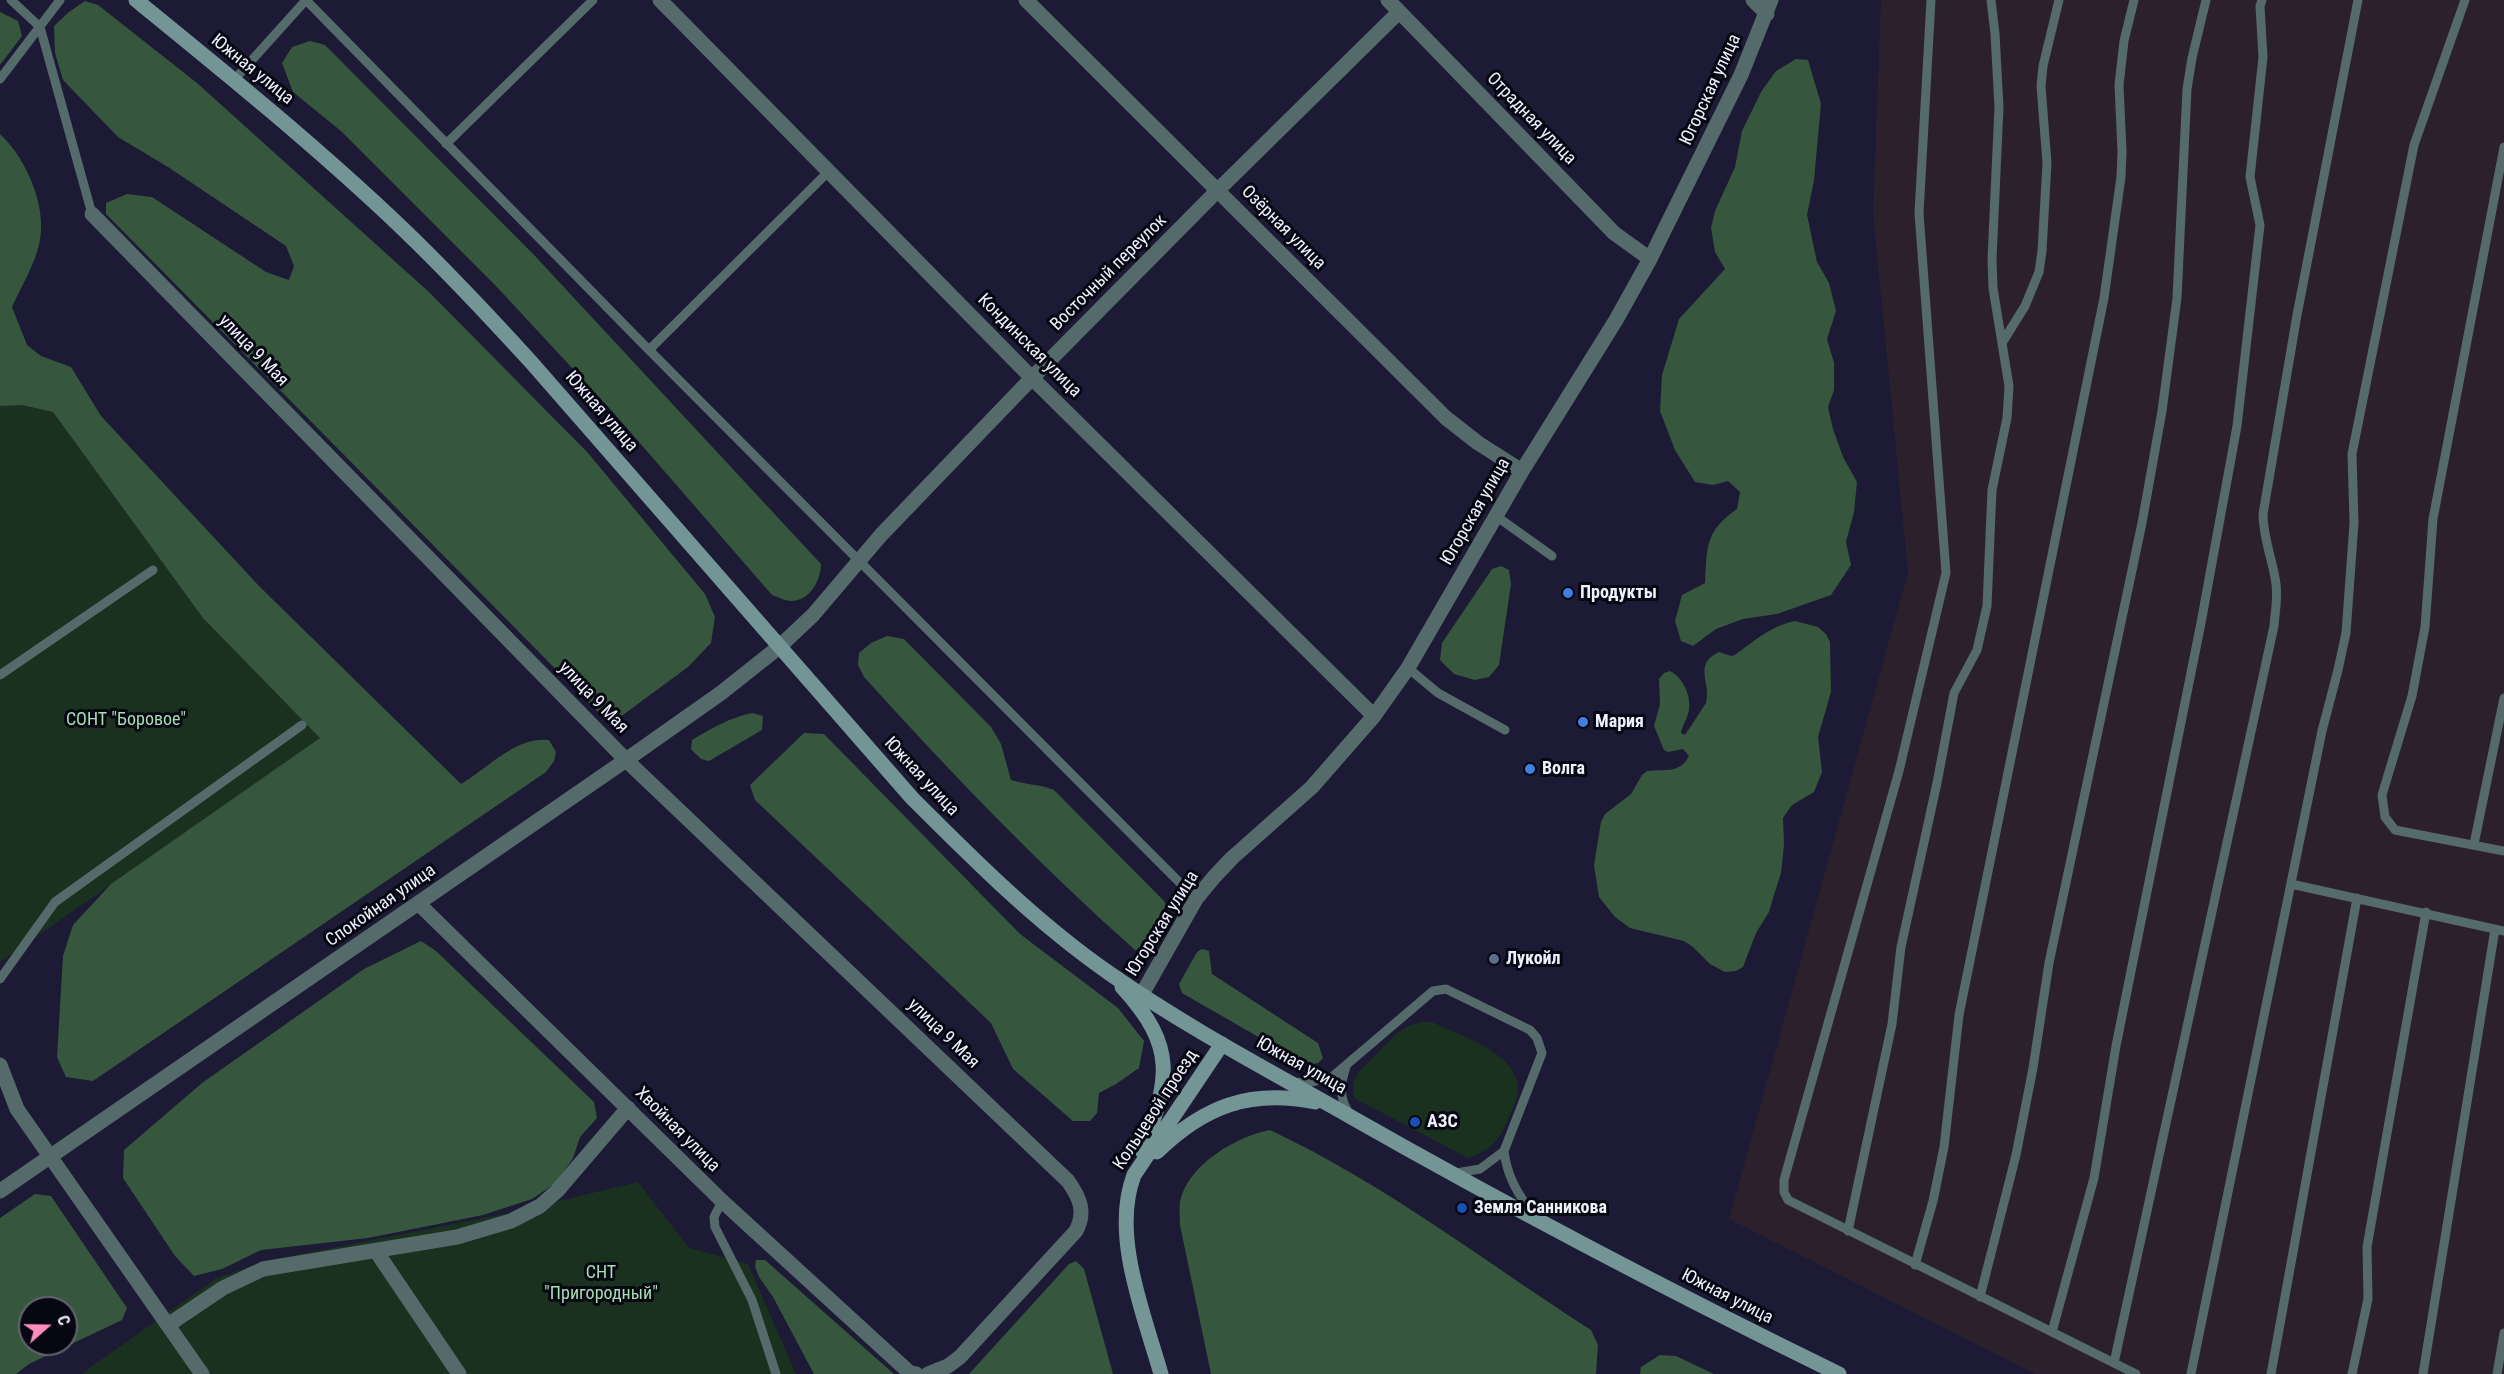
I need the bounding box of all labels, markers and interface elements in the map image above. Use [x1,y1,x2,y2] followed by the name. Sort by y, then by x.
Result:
[206,30,298,110] street label: Южная улица
[1676,31,1746,149] street label: Югорская улица
[1482,68,1580,170] street label: Отрадная улица
[1236,181,1330,275] street label: Озёрная улица
[1046,210,1172,336] street label: Восточный переулок
[973,290,1085,402] street label: Кондинская улица
[213,311,293,391] street label: улица 9 Мая
[560,367,642,457] street label: Южная улица
[1437,455,1515,569] street label: Югорская улица
[1580,582,1657,604] place label: Продукты
[1561,586,1575,600] marker: Продукты
[553,658,633,738] street label: улица 9 Мая
[66,709,186,731] park label: СОНТ "Боровое"
[1595,711,1644,733] place label: Мария
[1576,715,1590,729] marker: Мария
[879,733,963,821] street label: Южная улица
[1542,758,1585,780] place label: Волга
[1523,762,1537,776] marker: Волга
[322,860,440,952] street label: Спокойная улица
[1122,867,1204,981] street label: Югорская улица
[1506,948,1561,970] place label: Лукойл
[1487,952,1501,966] marker: Лукойл
[903,994,983,1074] street label: улица 9 Мая
[1252,1032,1350,1100] street label: Южная улица
[1109,1046,1203,1174] street label: Кольцевой проезд
[630,1083,724,1177] street label: Хвойная улица
[1427,1111,1458,1133] place label: АЗС
[1408,1115,1422,1129] marker: АЗС
[1474,1197,1607,1219] place label: Земля Санникова
[1455,1201,1469,1215] marker: Земля Санникова
[544,1262,658,1304] park label: СНТ "Пригородный"
[1678,1265,1776,1329] street label: Южная улица
[18,1296,78,1356] north arrow
[53,1313,74,1328] text: С

